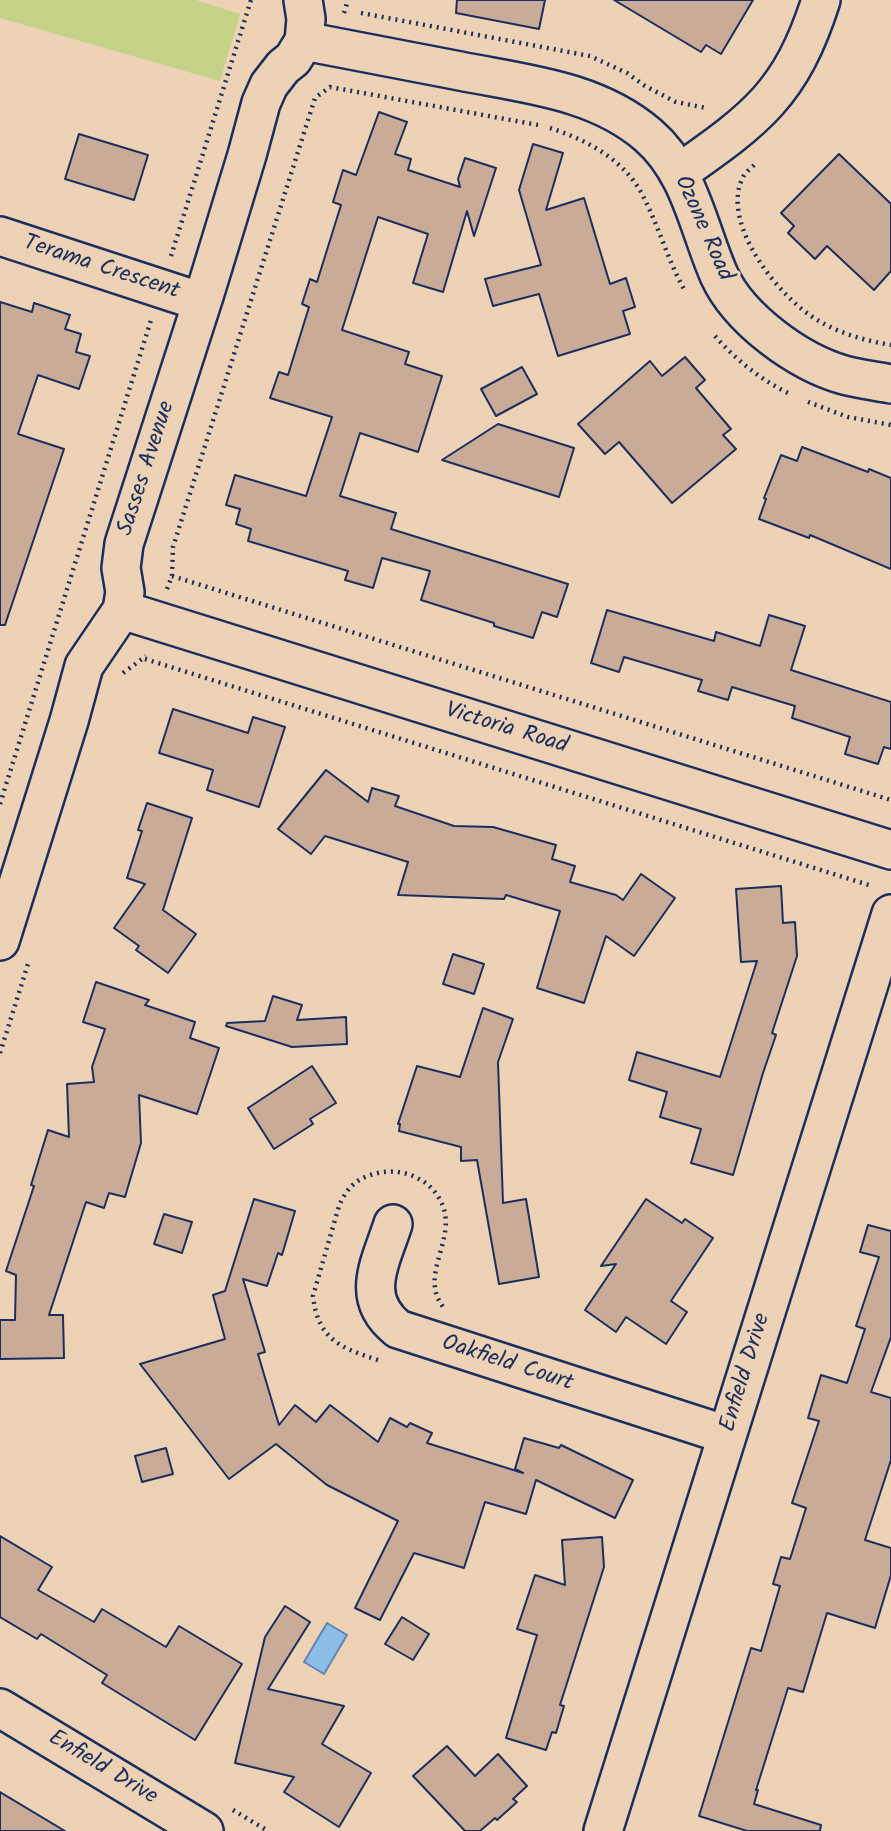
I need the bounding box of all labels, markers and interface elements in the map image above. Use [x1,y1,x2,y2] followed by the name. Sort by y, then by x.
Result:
[666,172,738,286] street label: Ozone Road
[19,231,183,307] street label: Terama Crescent
[113,398,183,540] street label: Sasses Avenue
[441,698,571,762] street label: Victoria Road
[716,1310,778,1436] street label: Enfield Drive
[438,1331,576,1399] street label: Oakfield Court
[42,1726,162,1812] street label: Enfield Drive

